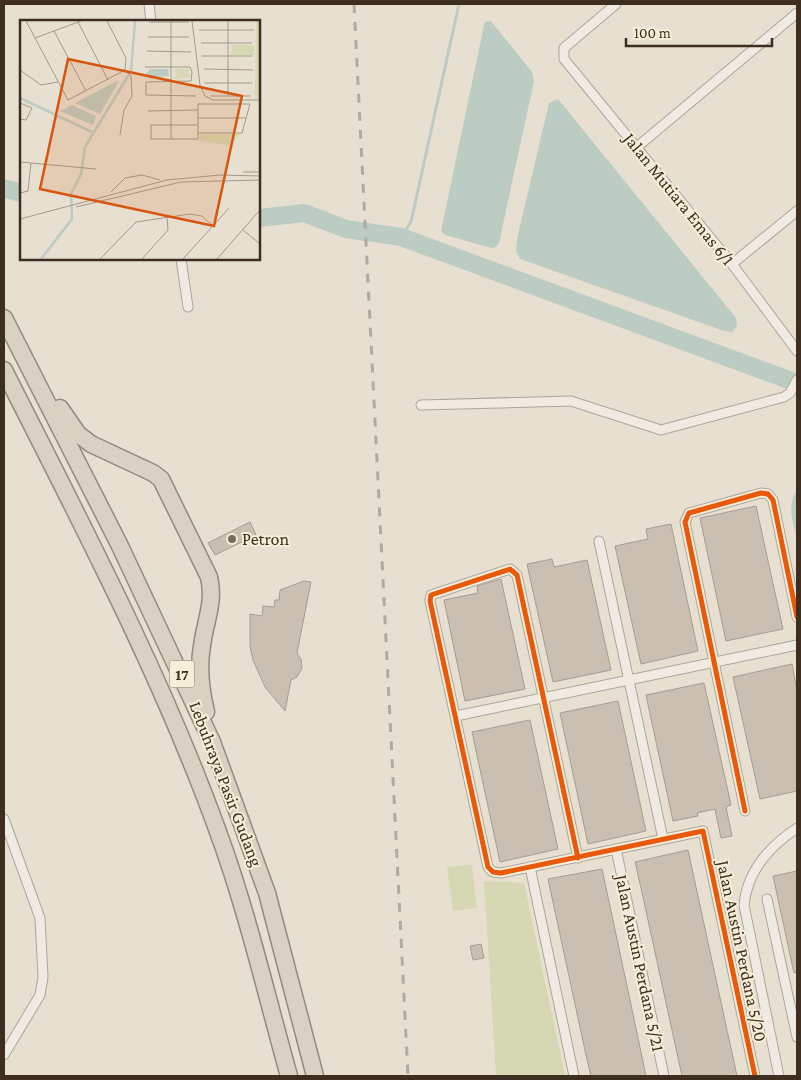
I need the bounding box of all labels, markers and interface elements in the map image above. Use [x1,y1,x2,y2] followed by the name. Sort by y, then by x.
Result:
[626,15,772,47] scale bar
[20,20,260,260] inset map
[634,25,671,41] text: 100 m
[618,127,739,269] street label: Jalan Mutiara Emas 6/1
[242,529,289,549] place label: Petron
[226,533,238,545] marker: Petron
[170,661,194,688] road number: 17
[185,699,267,870] street label: Lebuhraya Pasir Gudang
[713,857,771,1043] street label: Jalan Austin Perdana 5/20
[611,871,669,1053] street label: Jalan Austin Perdana 5/21

